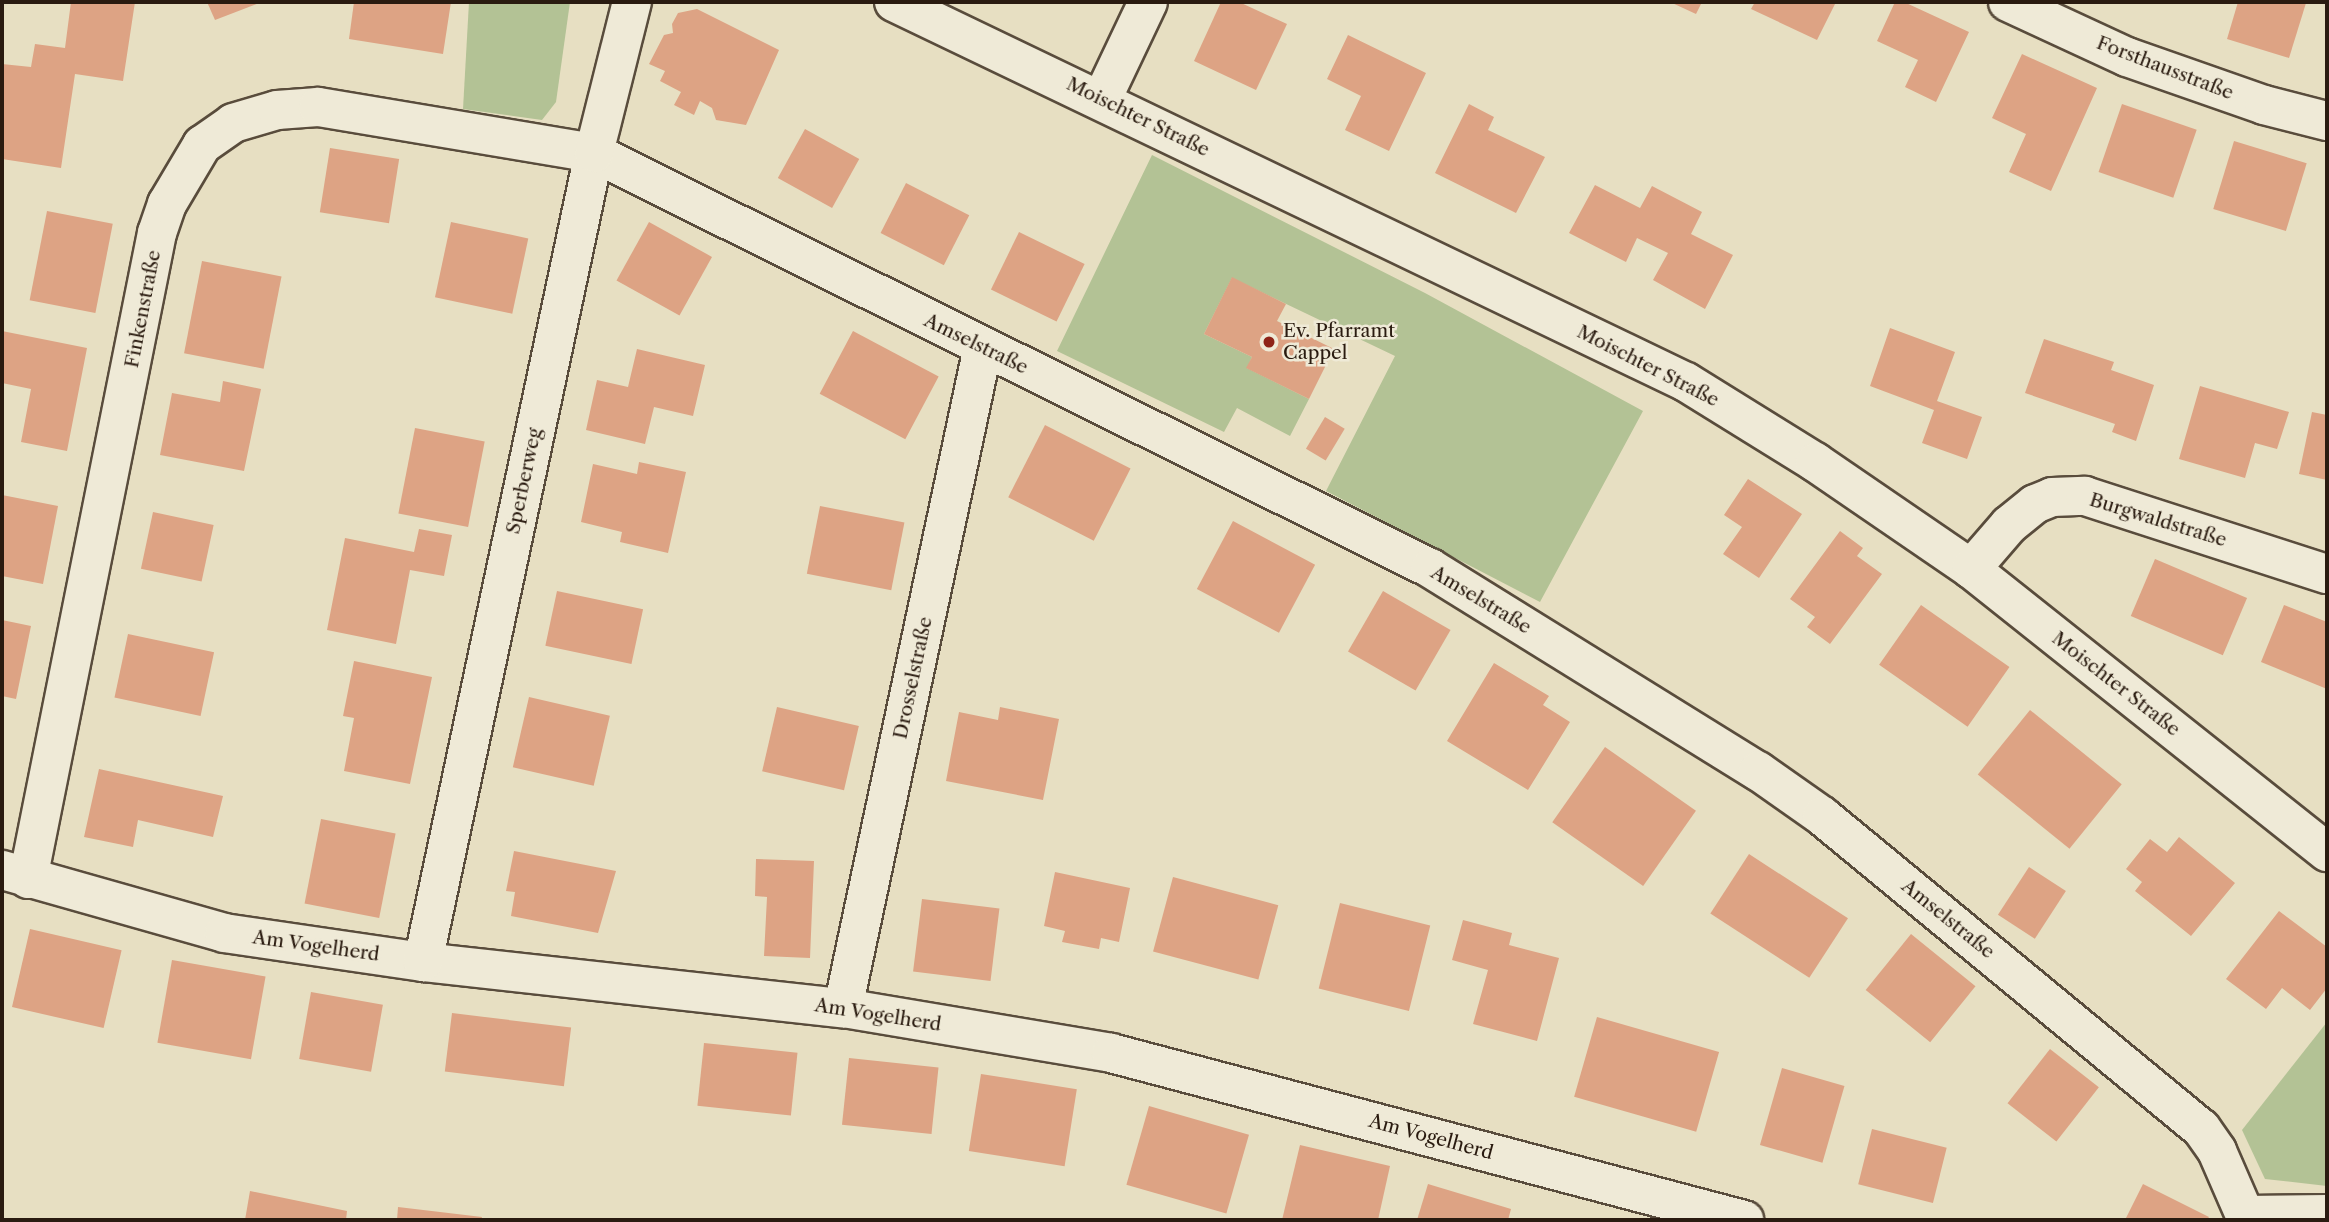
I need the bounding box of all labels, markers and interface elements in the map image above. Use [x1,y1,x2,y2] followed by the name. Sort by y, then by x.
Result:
[2093,31,2237,105] street label: Forsthausstraße
[1063,72,1213,162] street label: Moischter Straße
[120,248,166,370] street label: Finkenstraße
[920,309,1032,379] street label: Amselstraße
[1283,320,1395,364] place label: Ev. Pfarramt Cappel
[1573,320,1723,412] street label: Moischter Straße
[1261,334,1277,350] marker: Ev. Pfarramt Cappel
[502,426,546,536] street label: Sperberweg
[2087,488,2229,552] street label: Burgwaldstraße
[1427,561,1535,639] street label: Amselstraße
[889,615,937,741] street label: Drosselstraße
[2047,627,2185,741] street label: Moischter Straße
[1897,875,1999,963] street label: Amselstraße
[251,926,381,966] street label: Am Vogelherd
[813,994,943,1036] street label: Am Vogelherd
[1366,1109,1496,1165] street label: Am Vogelherd

